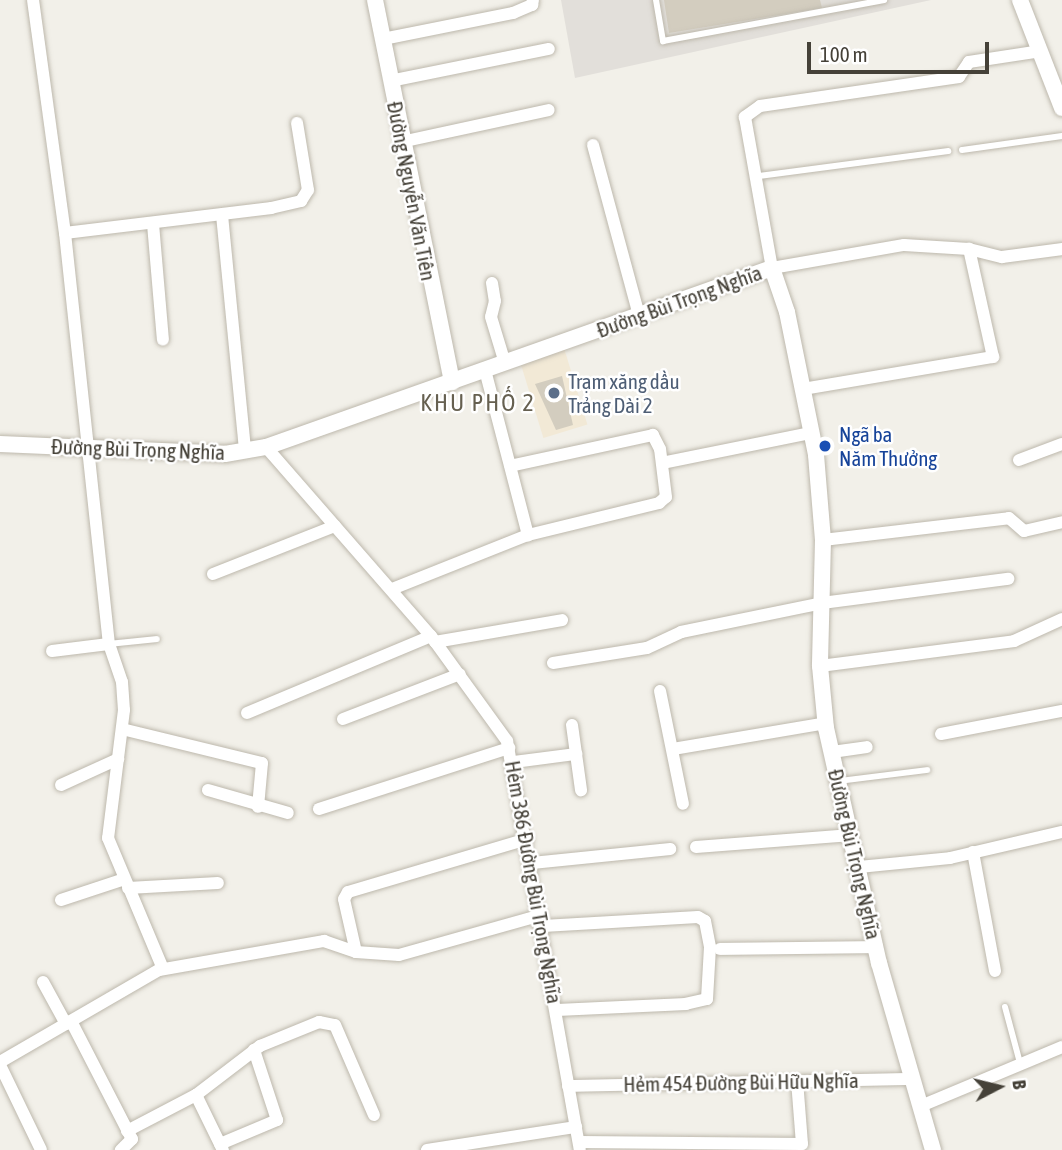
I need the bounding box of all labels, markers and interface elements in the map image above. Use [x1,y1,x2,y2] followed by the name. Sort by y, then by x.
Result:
[810,28,992,72] scale bar
[820,42,868,66] text: 100 m
[382,99,442,283] street label: Đường Nguyễn Văn Tiên
[593,259,765,343] street label: Đường Bùi Trọng Nghĩa
[568,368,680,418] place label: Trạm xăng dầu Trảng Dài 2
[546,385,562,401] marker: Trạm xăng dầu Trảng Dài 2
[421,389,535,417] district label: KHU PHỐ 2
[839,421,937,471] place label: Ngã ba Năm Thưởng
[51,433,225,465] street label: Đường Bùi Trọng Nghĩa
[817,438,833,454] marker: Ngã ba Năm Thưởng
[500,759,568,1005] street label: Hẻm 386 Đường Bùi Trọng Nghĩa
[823,766,887,942] street label: Đường Bùi Trọng Nghĩa
[964,1052,1034,1122] north arrow
[623,1067,859,1097] street label: Hẻm 454 Đường Bùi Hữu Nghĩa
[1008,1079,1031,1090] text: B

